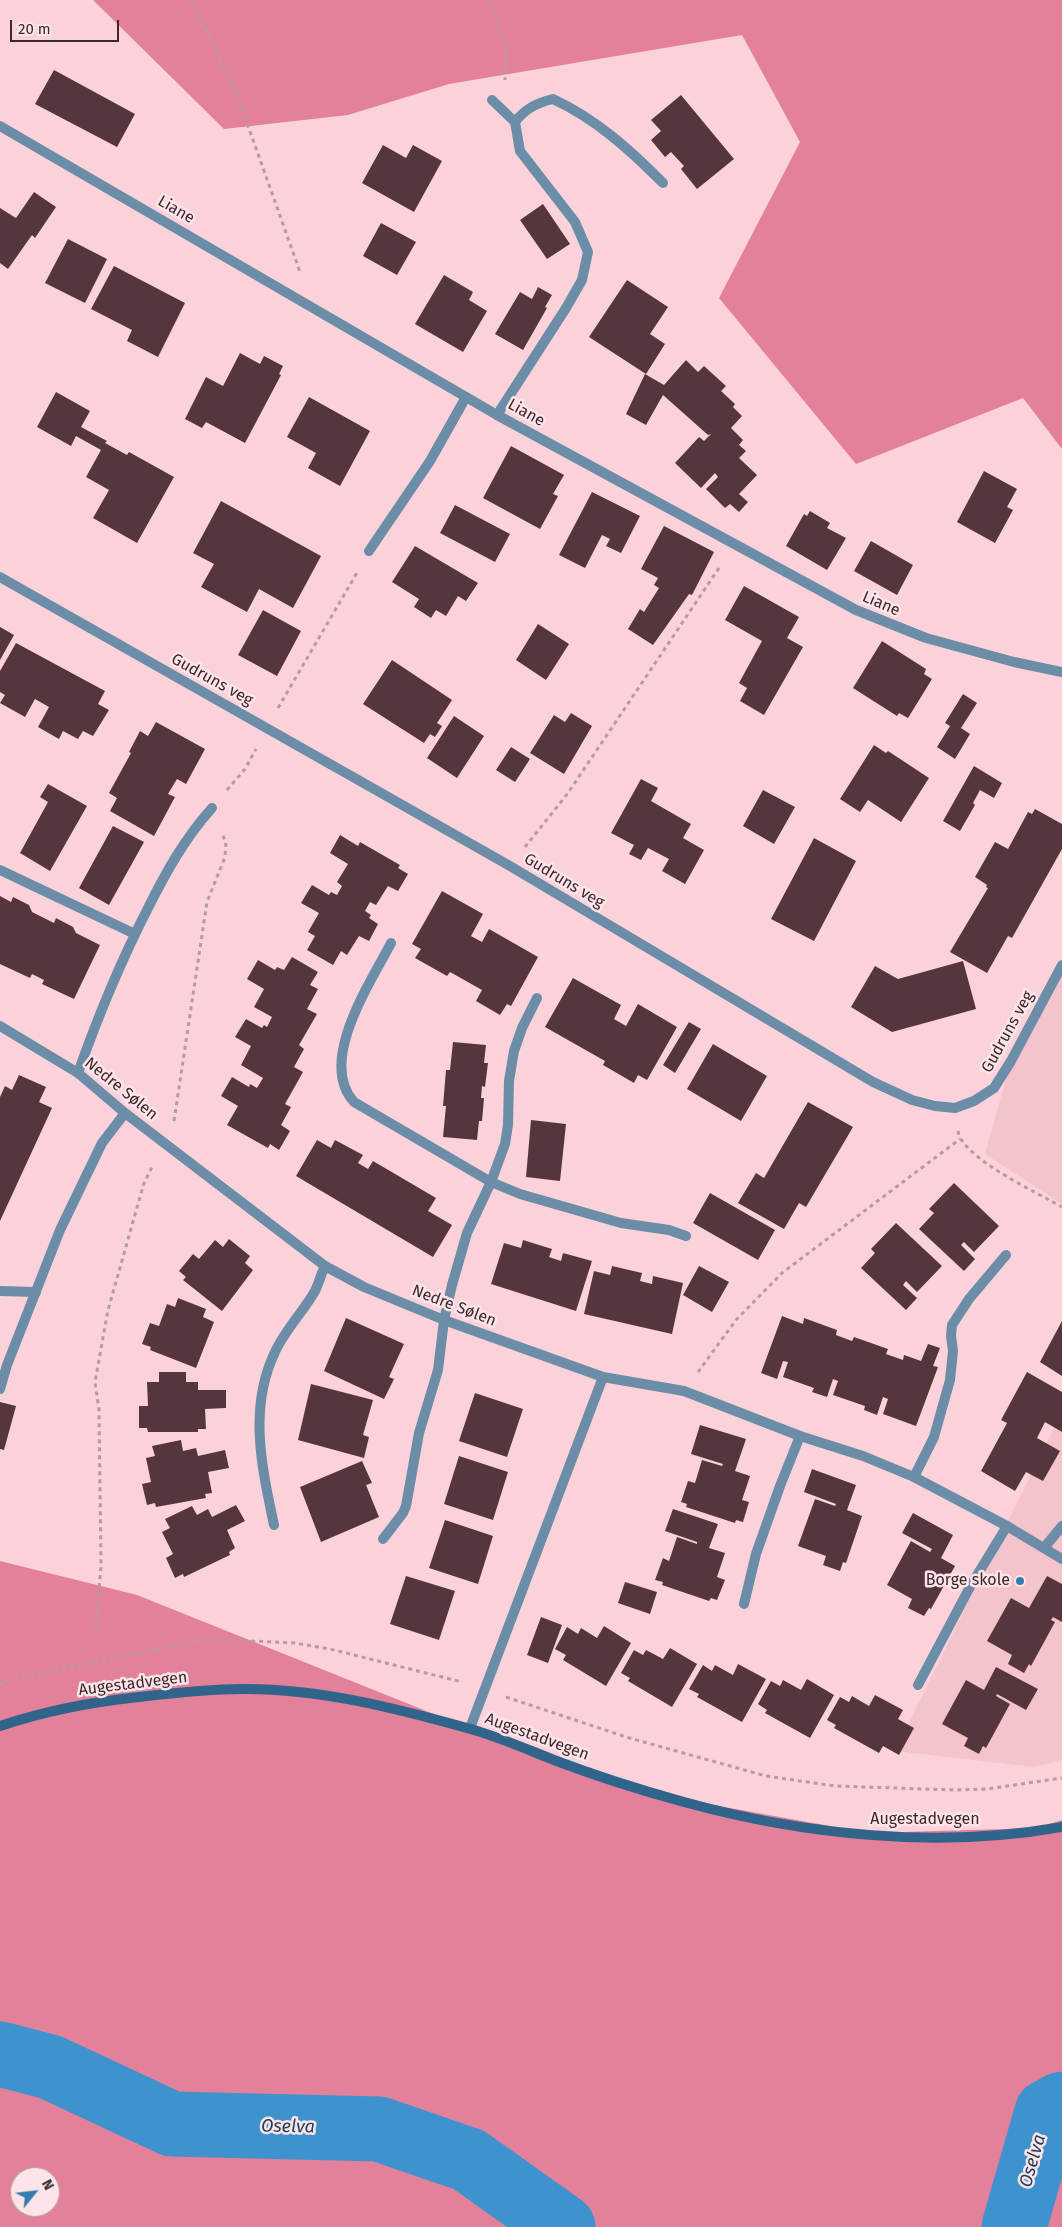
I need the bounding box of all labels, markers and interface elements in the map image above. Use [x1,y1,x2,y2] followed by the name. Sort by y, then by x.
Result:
[12,10,121,42] scale bar
[18,20,51,38] text: 20 m
[154,192,198,228] street label: Liane
[504,395,548,431] street label: Liane
[859,587,903,621] street label: Liane
[168,650,256,710] street label: Gudruns veg
[520,849,608,913] street label: Gudruns veg
[978,988,1038,1076] street label: Gudruns veg
[81,1054,161,1124] street label: Nedre Sølen
[409,1281,499,1331] street label: Nedre Sølen
[926,1571,1010,1591] place label: Borge skole
[1014,1575,1026,1587] marker: Borge skole
[78,1668,188,1700] street label: Augestadvegen
[482,1709,592,1765] street label: Augestadvegen
[870,1810,980,1830] street label: Augestadvegen
[261,2116,315,2138] water label: Oselva
[1015,2132,1051,2190] water label: Oselva
[10,2167,60,2217] north arrow
[38,2177,57,2193] text: N

